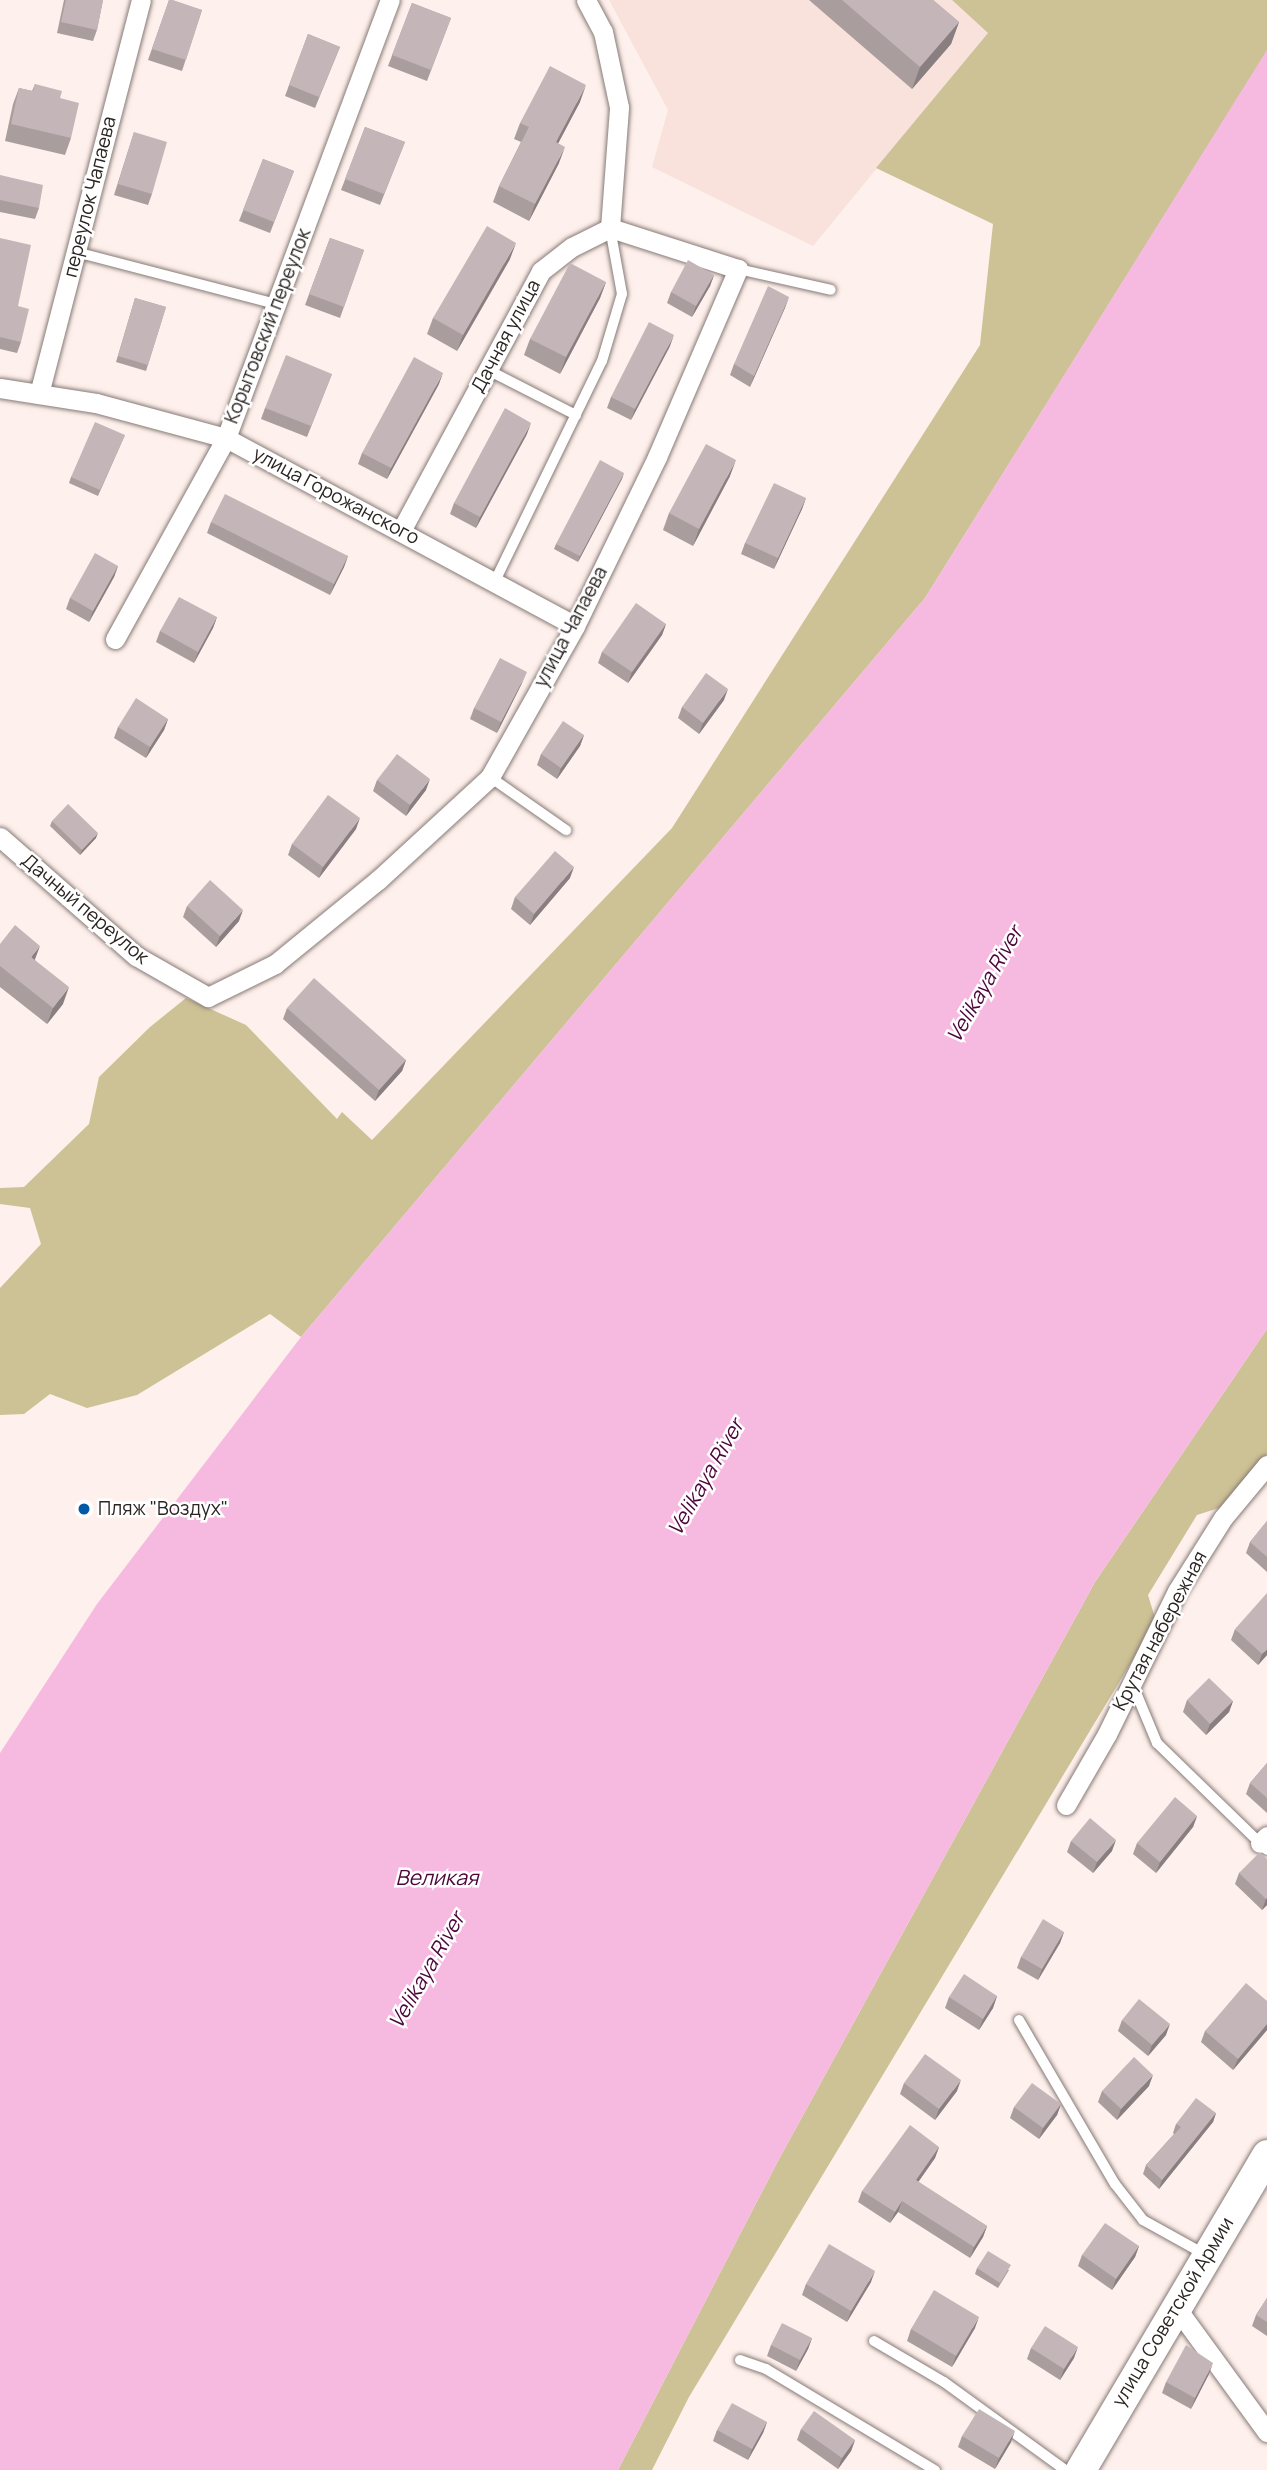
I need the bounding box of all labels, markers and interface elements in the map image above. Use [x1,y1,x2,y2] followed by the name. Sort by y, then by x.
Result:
[59,114,121,280] street label: переулок Чапаева
[220,225,316,427] street label: Корытовский переулок
[467,276,545,396] street label: Дачная улица
[249,442,423,550] street label: улица Горожанского
[530,563,612,691] street label: улица Чапаева
[17,849,153,969] street label: Дачный переулок
[941,922,1027,1046] water label: Velikaya River
[662,1415,748,1539] water label: Velikaya River
[98,1498,228,1520] place label: Пляж "Воздух"
[76,1501,92,1517] marker: Пляж "Воздух"
[1108,1547,1212,1715] street label: Крутая набережная
[396,1864,478,1890] water label: Великая
[383,1908,469,2032] water label: Velikaya River
[1107,2213,1239,2411] street label: улица Советской Армии

